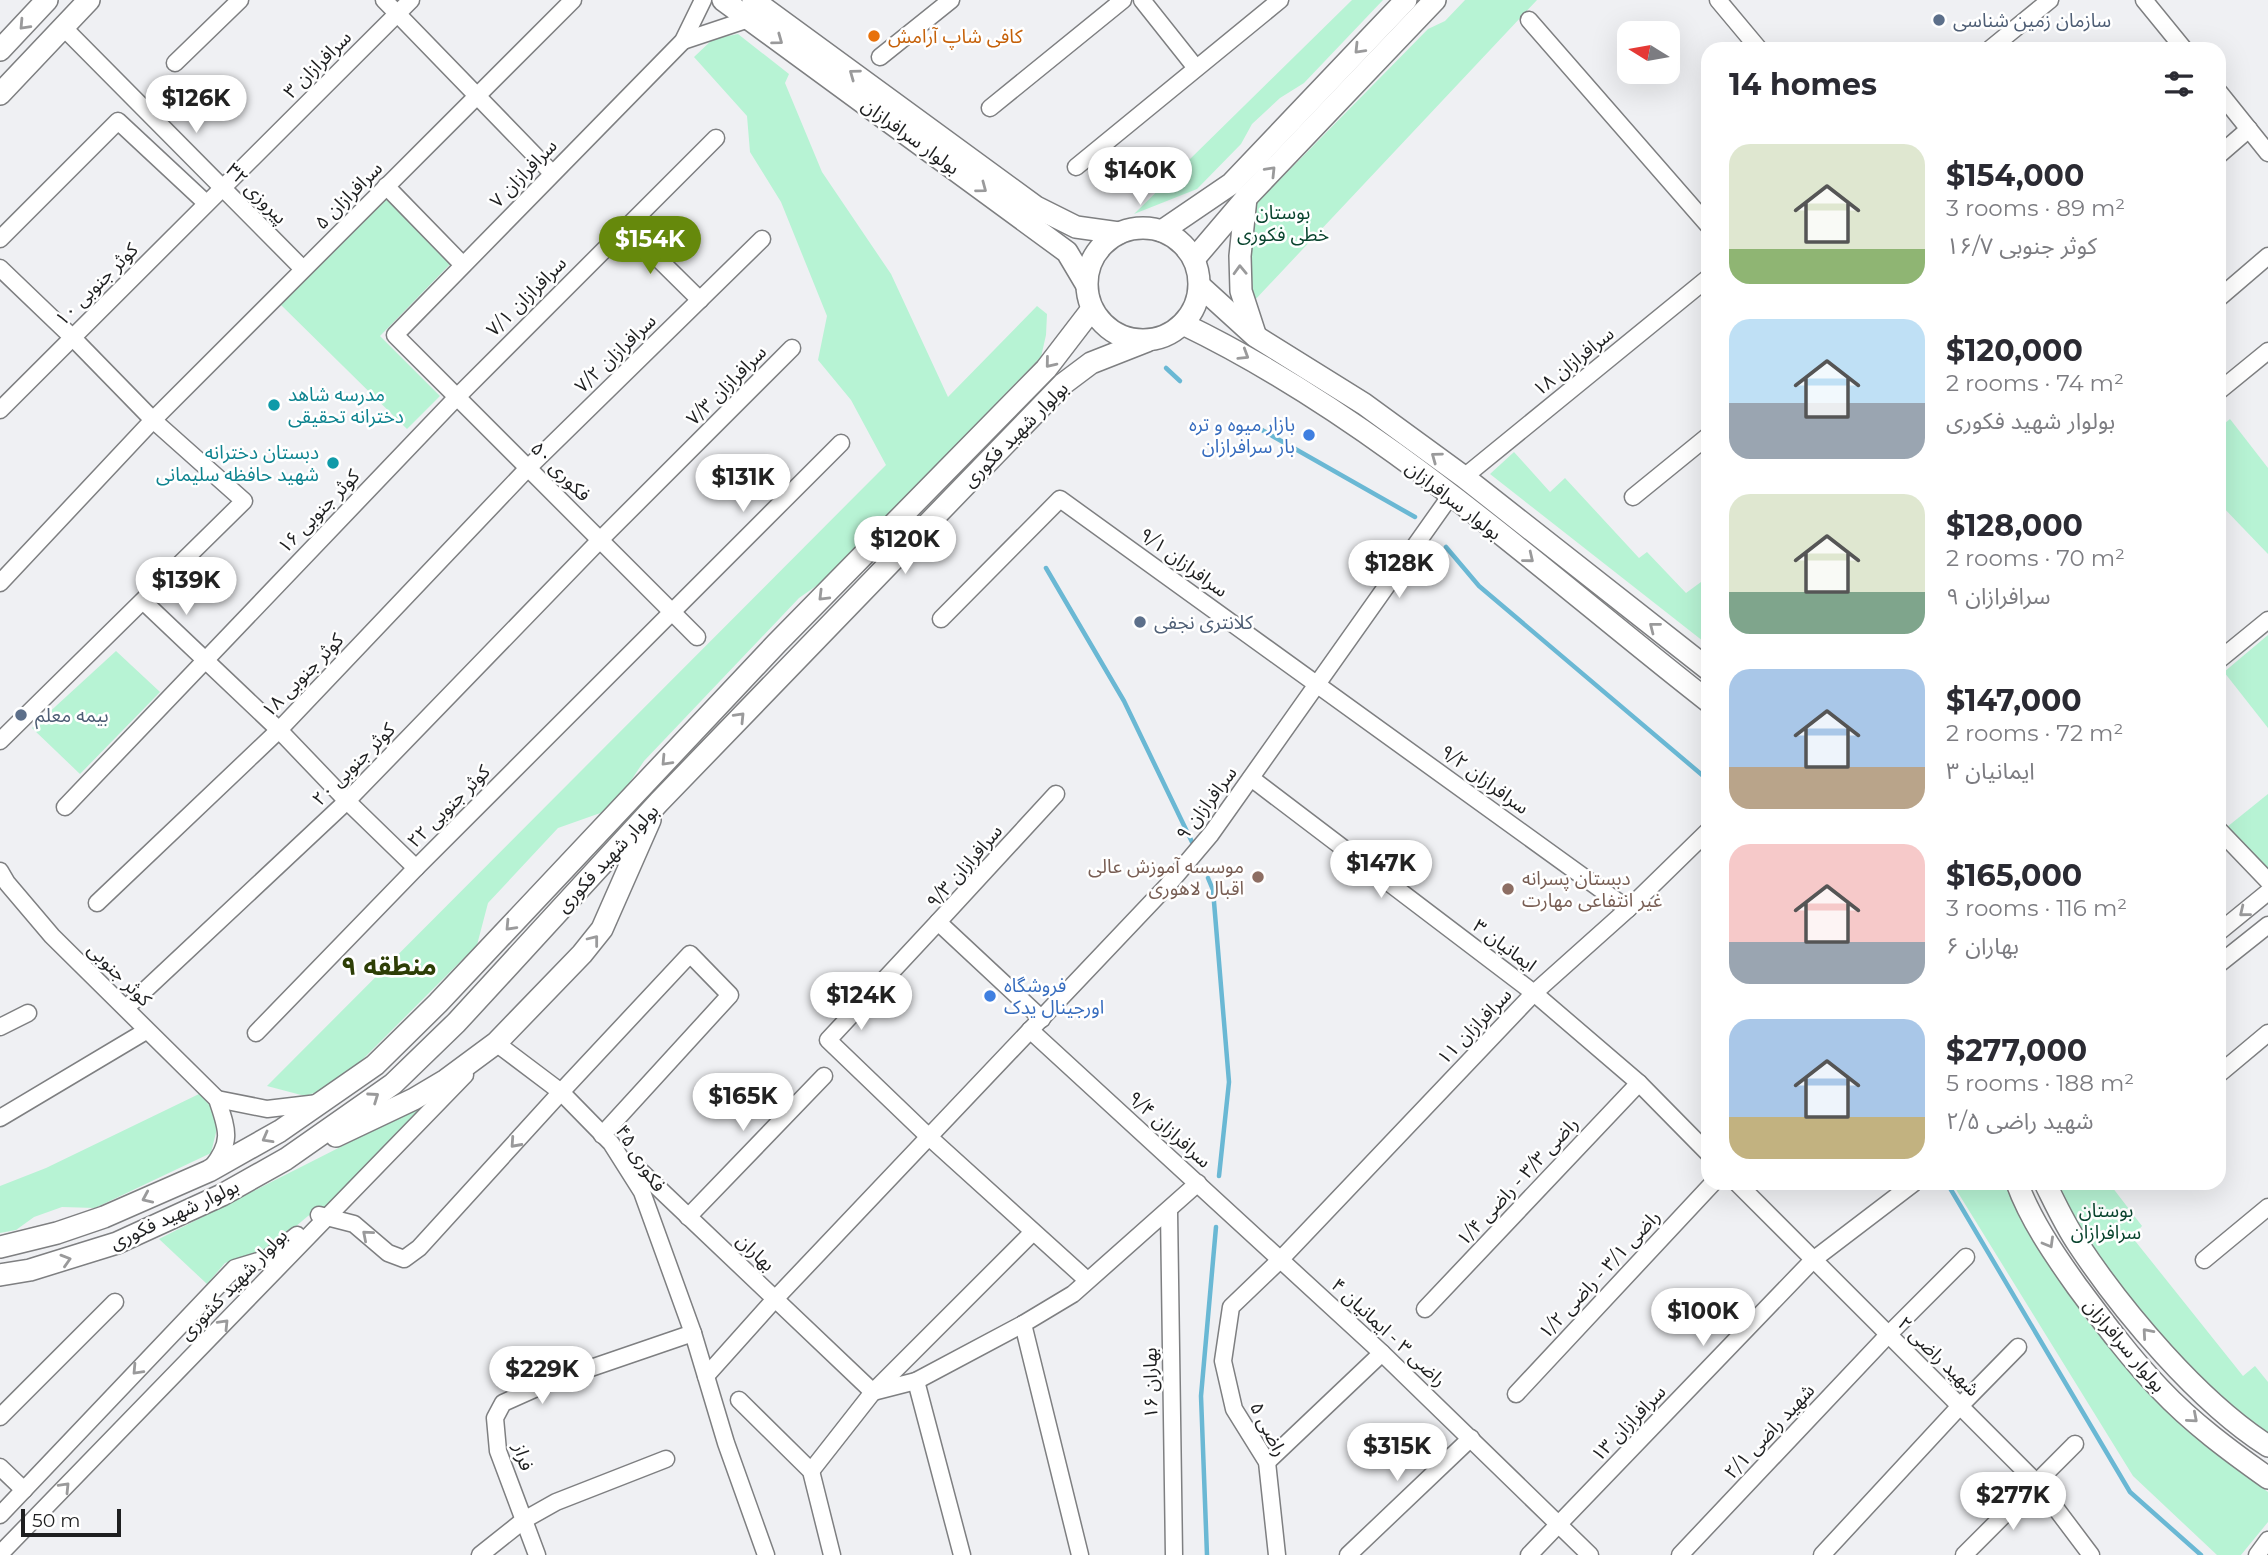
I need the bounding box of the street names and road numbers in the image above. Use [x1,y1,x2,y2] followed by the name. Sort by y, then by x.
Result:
[279,26,356,103] street label: سرافرازان ۳
[857,93,964,180] street label: بولوار سرافرازان
[485,134,562,212] street label: سرافرازان ۷
[310,157,387,234] street label: سرافرازان ۵
[220,158,292,230] street label: پیروزی ۳۲
[50,237,143,330] street label: کوثر جنوبی ۱۰
[482,252,571,341] street label: سرافرازان ۷/۱
[570,309,661,398] street label: سرافرازان ۷/۲
[1528,322,1618,401] street label: سرافرازان ۱۸
[682,341,771,430] street label: سرافرازان ۷/۳
[958,377,1073,492] street label: بولوار شهید فکوری
[526,437,595,506] street label: فکوری ۵۰
[1401,456,1506,545] street label: بولوار سرافرازان
[273,464,365,558] street label: کوثر جنوبی ۱۶
[1135,523,1232,602] street label: سرافرازان ۹/۱
[257,628,349,722] street label: کوثر جنوبی ۱۸
[307,717,400,810] street label: کوثر جنوبی ۲۰
[1436,740,1533,819] street label: سرافرازان ۹/۲
[402,759,495,852] street label: کوثر جنوبی ۲۲
[1171,762,1242,845] street label: سرافرازان ۹
[551,799,663,917] street label: بولوار شهید فکوری
[922,820,1007,913] street label: سرافرازان ۹/۳
[1469,914,1541,977] street label: ایمانیان ۳
[83,938,157,1012] street label: کوثر جنوبی
[1432,983,1516,1069] street label: سرافرازان ۱۱
[1123,1086,1216,1173] street label: سرافرازان ۹/۴
[1452,1112,1583,1251] street label: راضی ۳/۳ - راضی ۱/۴
[610,1120,671,1196] street label: فکوری ۴۵
[106,1175,242,1254] street label: بولوار شهید فکوری
[1534,1205,1665,1344] street label: راضی ۳/۱ - راضی ۱/۲
[175,1224,292,1345] street label: بولوار شهید کشوری
[732,1229,780,1276] street label: بهاران
[1326,1273,1451,1391] street label: راضی ۳ - ایمانیان ۴
[2079,1294,2170,1397] street label: بولوار سرافرازان
[1893,1312,1984,1401] street label: شهید راضی ۲
[1138,1347,1163,1419] street label: بهاران ۱۶
[1719,1379,1819,1484] street label: شهید راضی ۲/۱
[1586,1380,1670,1466] street label: سرافرازان ۱۳
[1245,1398,1292,1460] street label: راضی ۵
[508,1440,538,1473] street label: فراز

